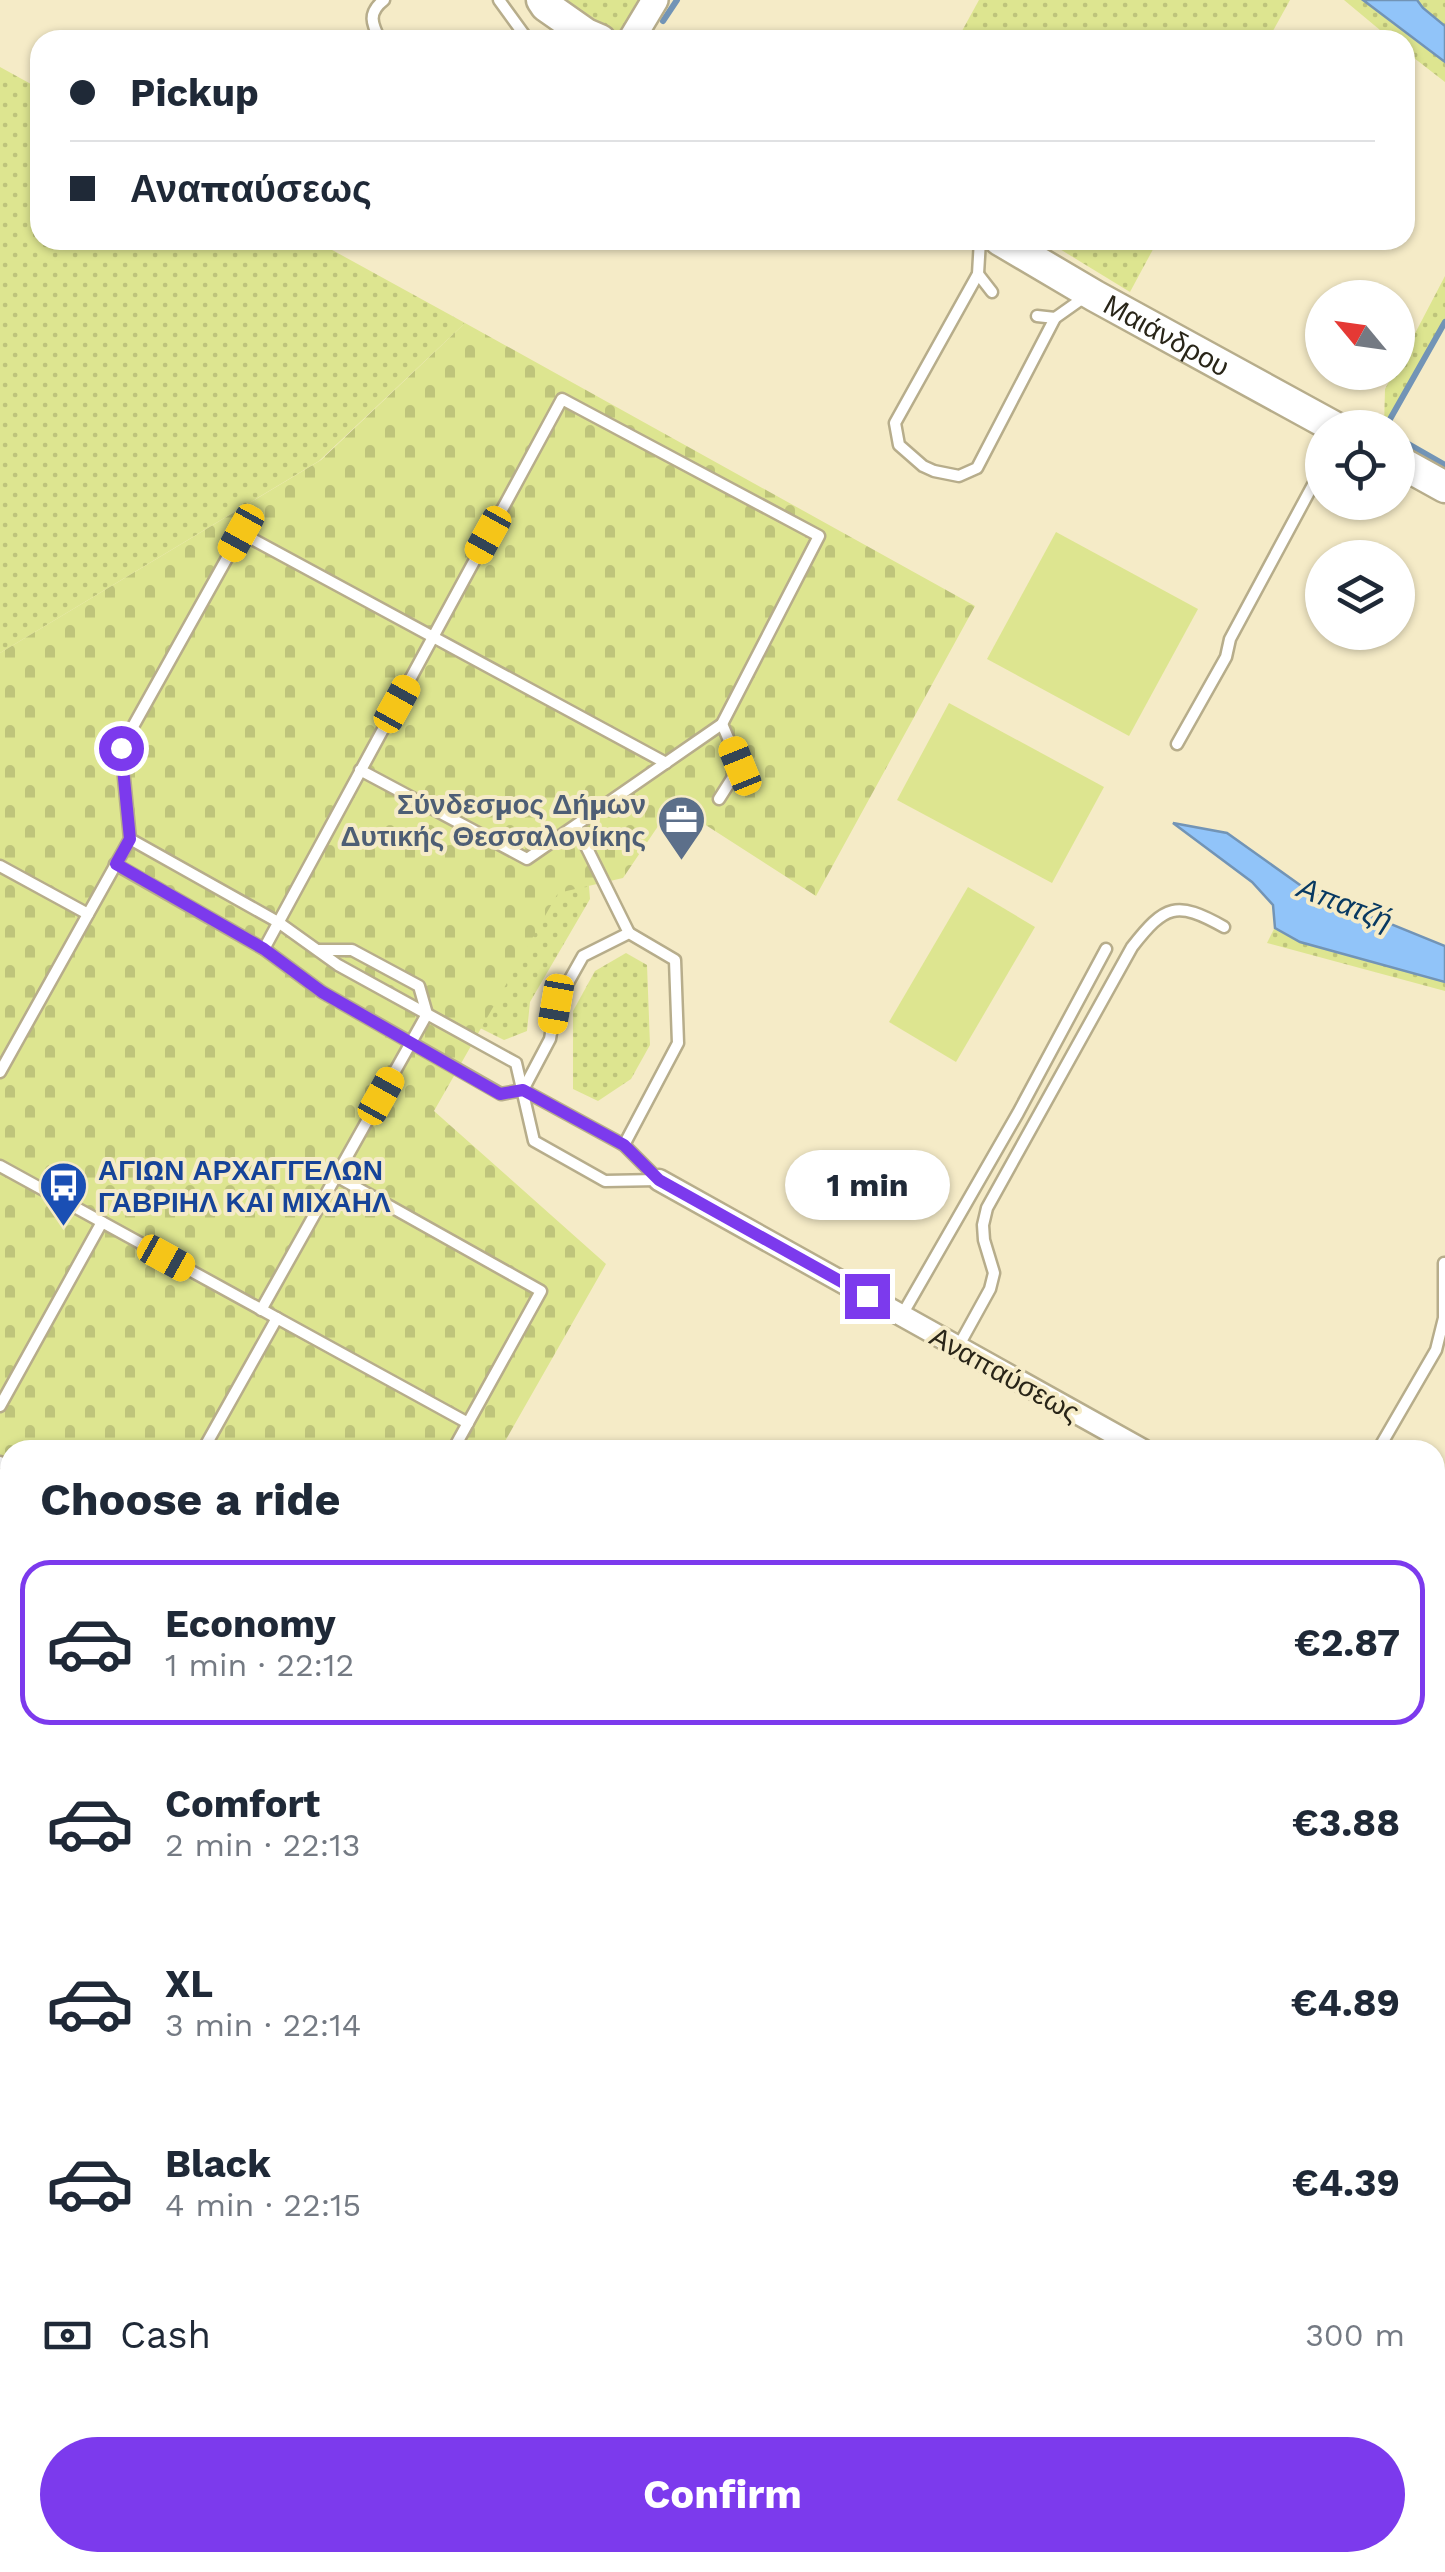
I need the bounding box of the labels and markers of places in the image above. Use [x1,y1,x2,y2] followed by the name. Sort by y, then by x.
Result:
[340,788,646,853] place label: Σύνδεσμος Δήμων Δυτικής Θεσσαλονίκης
[655,794,707,862] office icon: Σύνδεσμος Δήμων Δυτικής Θεσσαλονίκης
[98,1154,391,1219] place label: ΑΓΙΩΝ ΑΡΧΑΓΓΕΛΩΝ ΓΑΒΡΙΗΛ ΚΑΙ ΜΙΧΑΗΛ
[37,1160,89,1228] bus stop icon: ΑΓΙΩΝ ΑΡΧΑΓΓΕΛΩΝ ΓΑΒΡΙΗΛ ΚΑΙ ΜΙΧΑΗΛ

